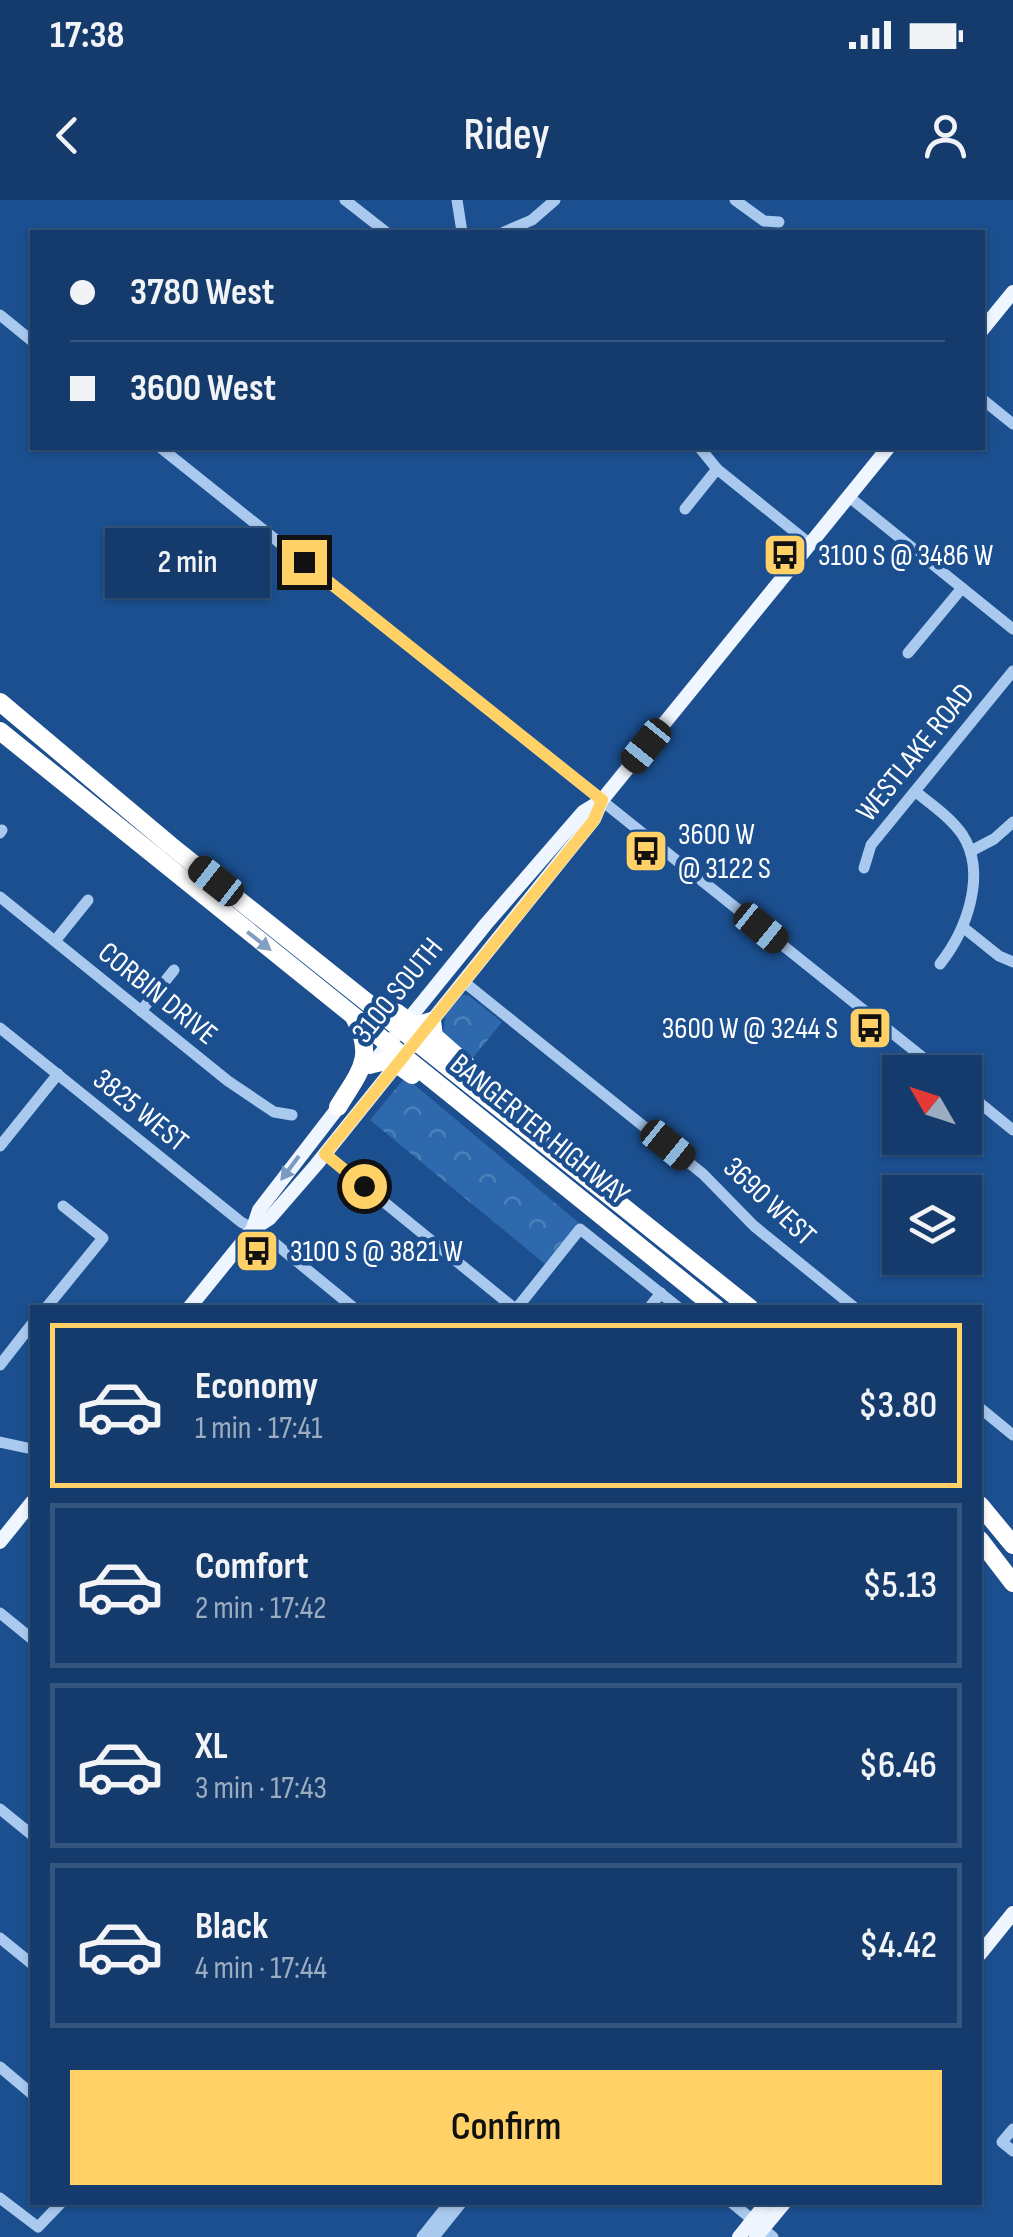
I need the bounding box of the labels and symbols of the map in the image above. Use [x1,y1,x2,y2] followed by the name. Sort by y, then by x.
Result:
[104,527,269,597] callout: 2 min
[762,532,808,578] bus stop icon: 3100 S @ 3486 W
[818,538,994,574] place label: 3100 S @ 3486 W
[282,540,327,585] route end
[849,676,982,829] street label: WESTLAKE ROAD
[615,713,677,779] car
[678,817,771,887] place label: 3600 W @ 3122 S
[623,828,669,874] bus stop icon: 3600 W @ 3122 S
[183,851,249,911] car
[728,897,794,959] car
[245,930,271,951] one-way arrow
[345,931,451,1050] street label: 3100 SOUTH
[90,935,224,1053] street label: CORBIN DRIVE
[847,1005,893,1051] bus stop icon: 3600 W @ 3244 S
[662,1011,838,1047] place label: 3600 W @ 3244 S
[443,1047,637,1213] street label: BANGERTER HIGHWAY
[882,1055,982,1155] north arrow
[86,1062,195,1160] street label: 3825 WEST
[635,1114,701,1176] car
[715,1150,823,1254] street label: 3690 WEST
[281,1155,301,1181] one-way arrow
[342,1164,387,1209] route start
[234,1228,280,1274] bus stop icon: 3100 S @ 3821 W
[290,1234,463,1270] place label: 3100 S @ 3821 W

